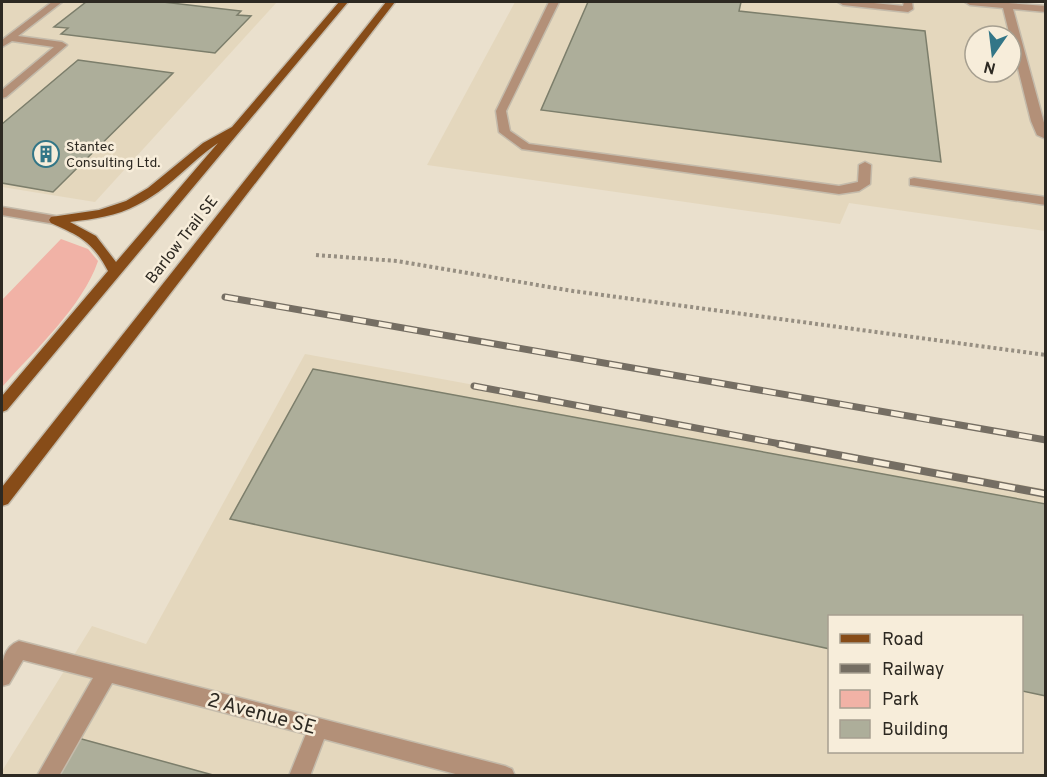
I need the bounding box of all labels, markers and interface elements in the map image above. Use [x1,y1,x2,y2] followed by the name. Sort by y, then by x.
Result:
[963,24,1023,84] north arrow
[982,56,998,78] text: N
[31,139,61,169] building icon: Stantec Consulting Ltd.
[66,139,160,172] place label: Stantec Consulting Ltd.
[142,192,223,288] street label: Barlow Trail SE
[828,615,1023,753] legend
[882,629,924,652] text: Road
[882,659,944,682] text: Railway
[204,688,319,742] street label: 2 Avenue SE
[882,689,919,712] text: Park
[882,719,948,742] text: Building

